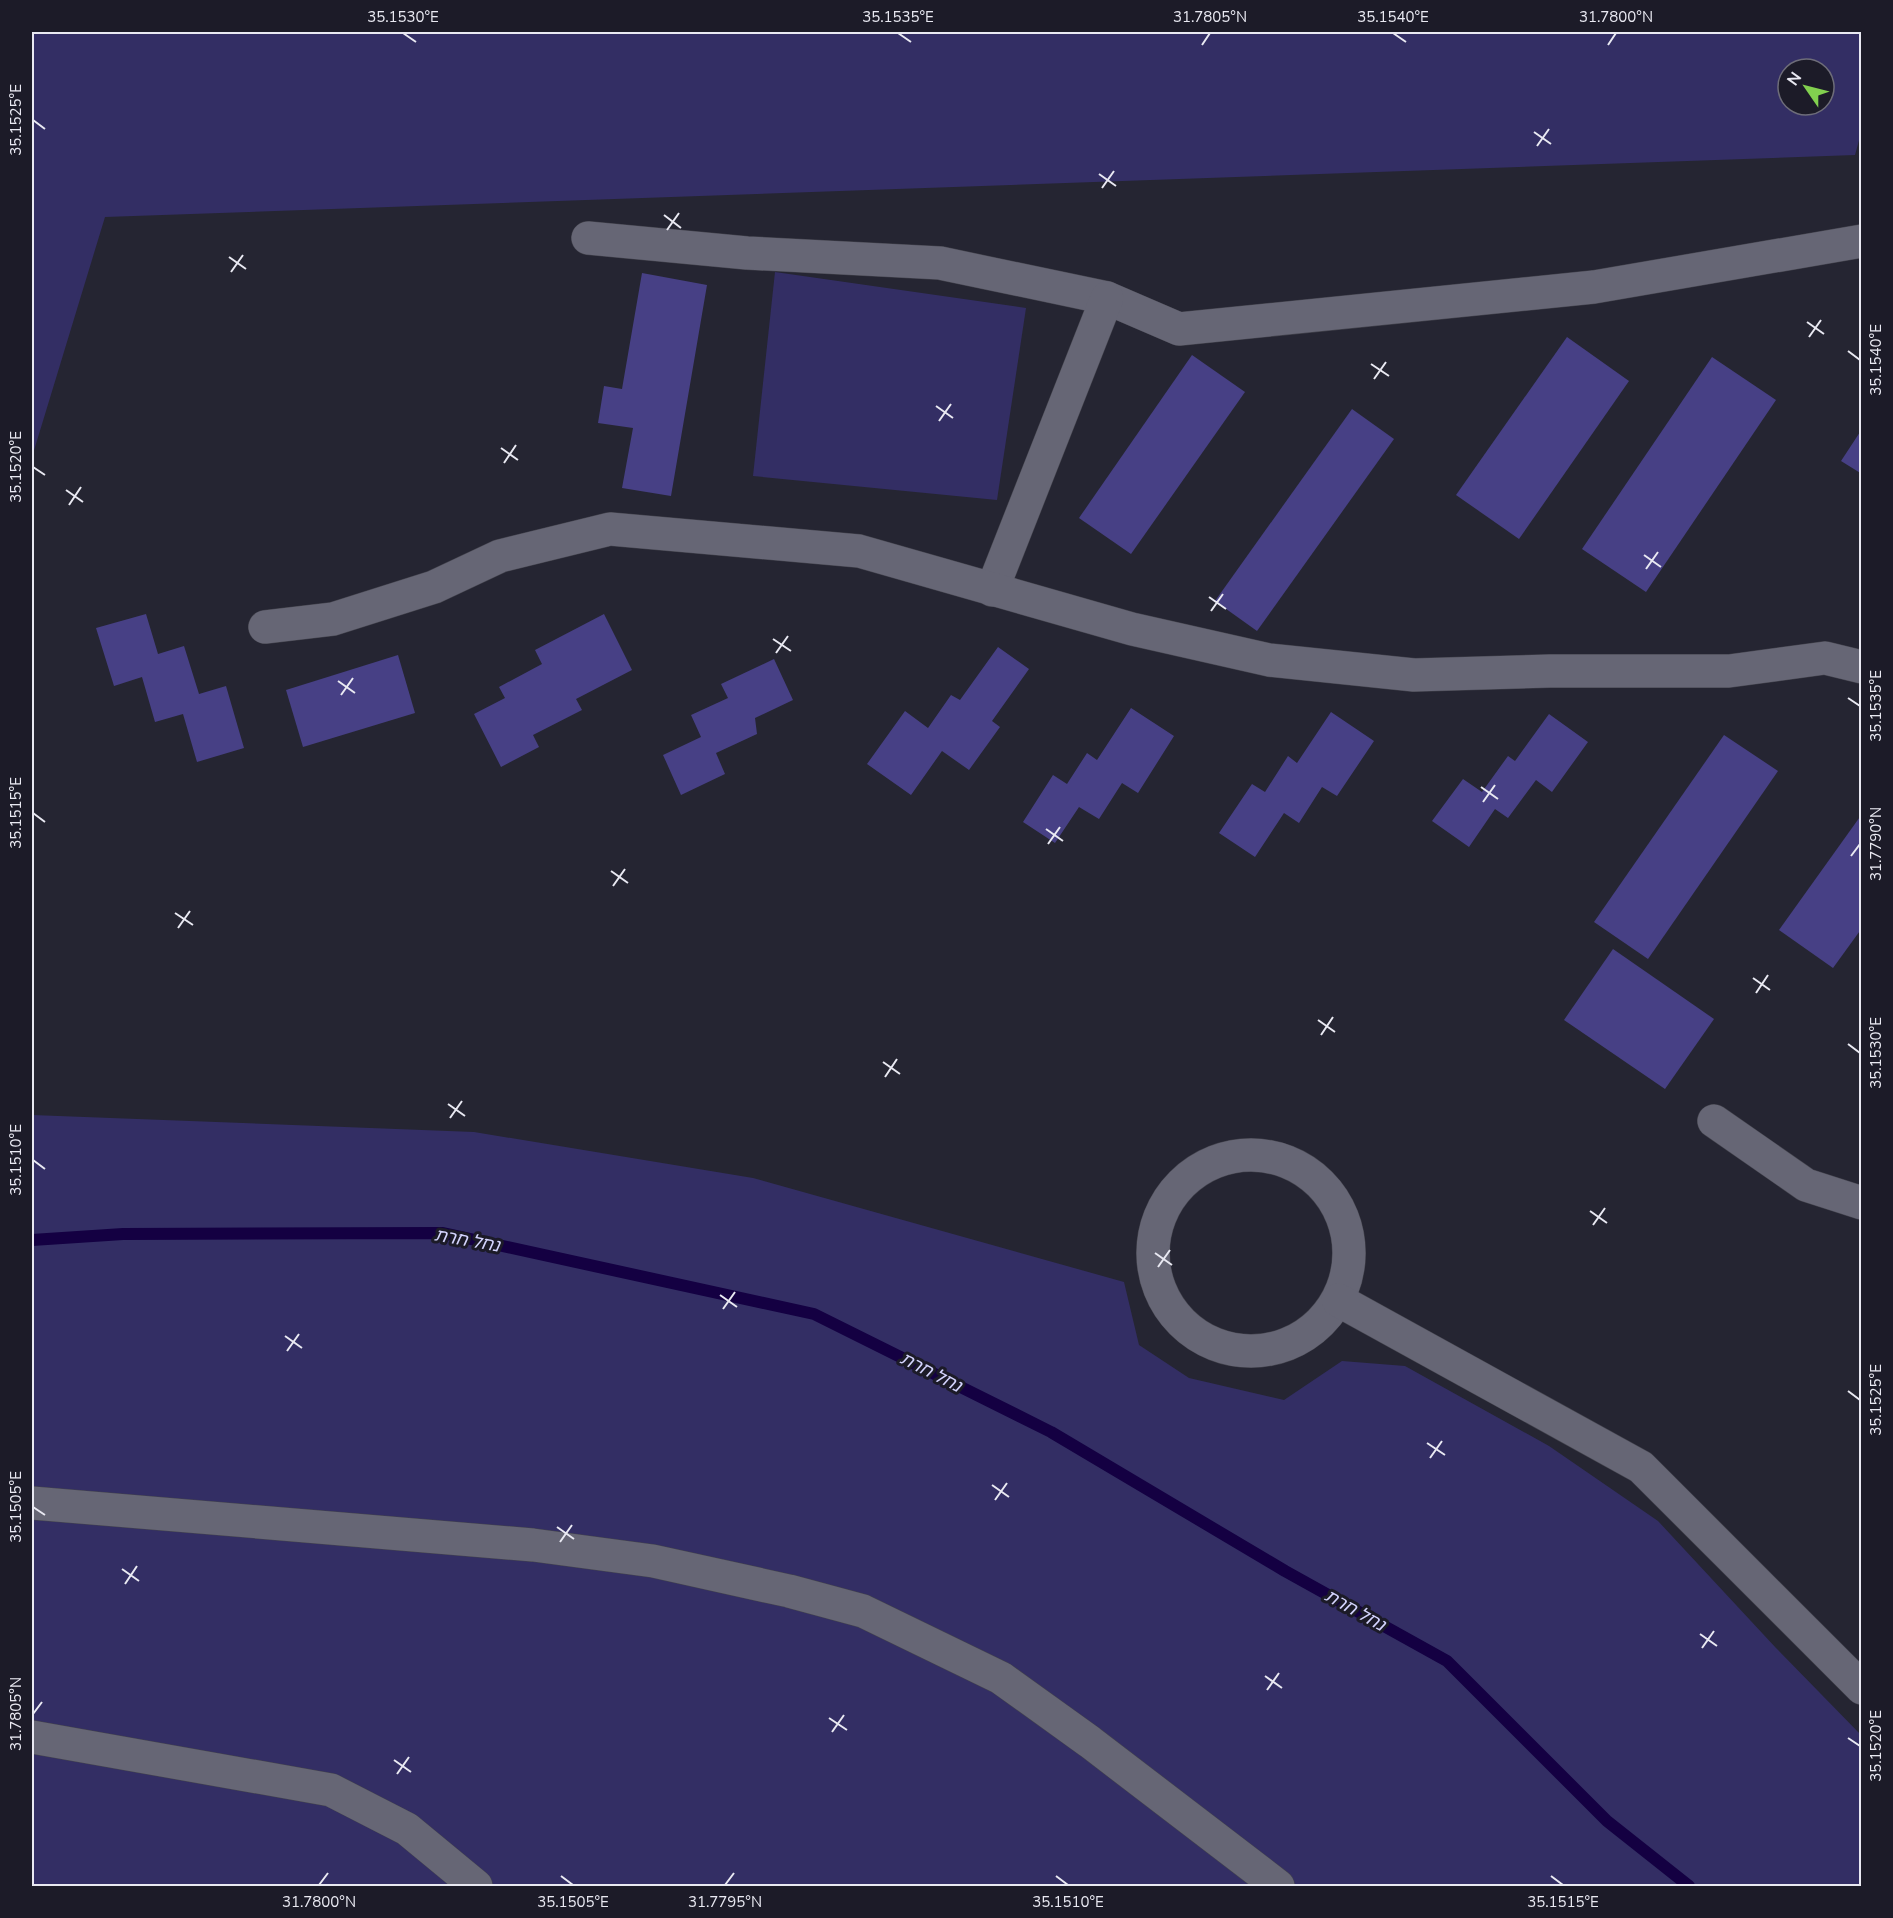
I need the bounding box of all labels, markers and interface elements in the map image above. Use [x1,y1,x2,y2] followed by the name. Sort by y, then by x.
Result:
[367,7,439,27] text: 35.1530°E
[862,7,934,27] text: 35.1535°E
[1173,7,1247,27] text: 31.7805°N
[1357,7,1429,27] text: 35.1540°E
[1579,7,1653,27] text: 31.7800°N
[1776,57,1836,117] north arrow
[1782,68,1807,90] text: N
[6,84,26,156] text: 35.1525°E
[1866,324,1886,396] text: 35.1540°E
[6,431,26,503] text: 35.1520°E
[1866,670,1886,742] text: 35.1535°E
[6,777,26,849] text: 35.1515°E
[1866,807,1886,881] text: 31.7790°N
[1866,1017,1886,1089] text: 35.1530°E
[6,1124,26,1196] text: 35.1510°E
[432,1222,503,1258] water label: נחל חרת
[896,1346,967,1398] water label: נחל חרת
[1866,1364,1886,1436] text: 35.1525°E
[6,1471,26,1543] text: 35.1505°E
[1320,1583,1391,1637] water label: נחל חרת
[6,1677,26,1751] text: 31.7805°N
[1866,1710,1886,1782] text: 35.1520°E
[282,1892,356,1912] text: 31.7800°N
[537,1892,609,1912] text: 35.1505°E
[688,1892,762,1912] text: 31.7795°N
[1032,1892,1104,1912] text: 35.1510°E
[1527,1892,1599,1912] text: 35.1515°E

